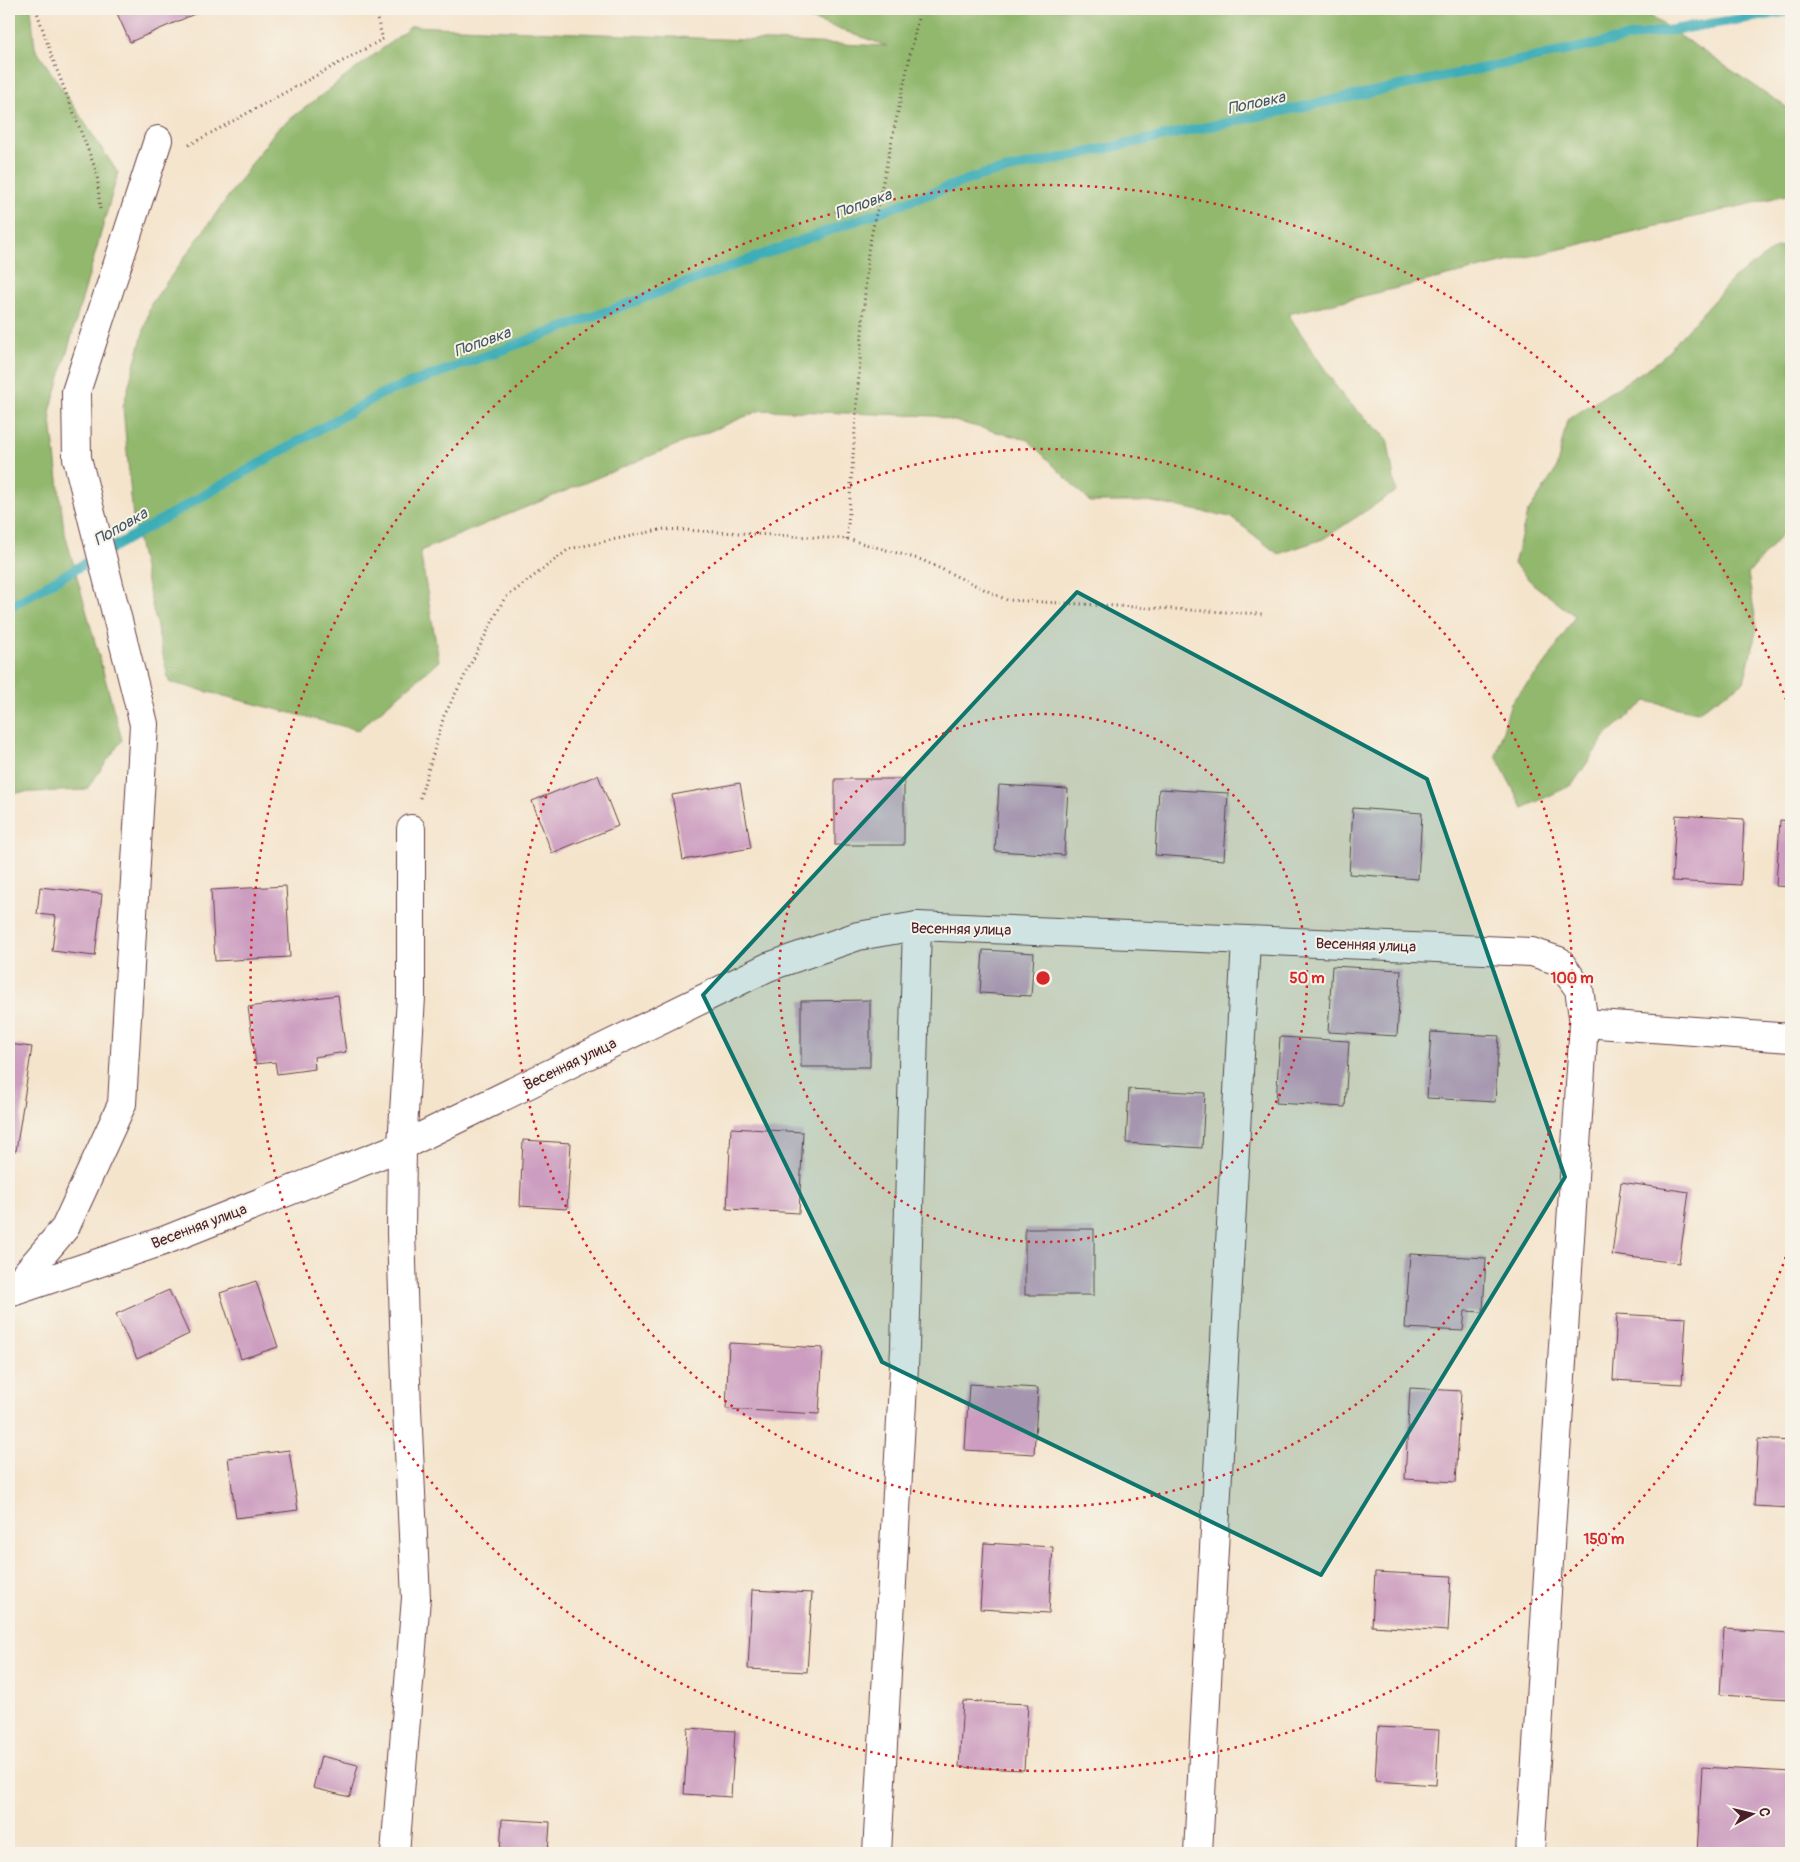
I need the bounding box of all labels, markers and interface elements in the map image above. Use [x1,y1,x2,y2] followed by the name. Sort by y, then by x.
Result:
[1226,87,1288,119] water label: Поповка
[832,184,896,223] water label: Поповка
[451,322,515,361] water label: Поповка
[90,503,152,550] water label: Поповка
[911,919,1011,940] street label: Весенняя улица
[1315,934,1417,957] street label: Весенняя улица
[1034,969,1052,987] centre of rings
[1290,969,1324,988] text: 50 m
[1551,969,1593,988] text: 100 m
[521,1034,620,1095] street label: Весенняя улица
[149,1200,250,1253] street label: Весенняя улица
[1584,1530,1624,1549] text: 150 m
[1728,1790,1778,1840] north arrow
[1755,1807,1773,1818] text: С

